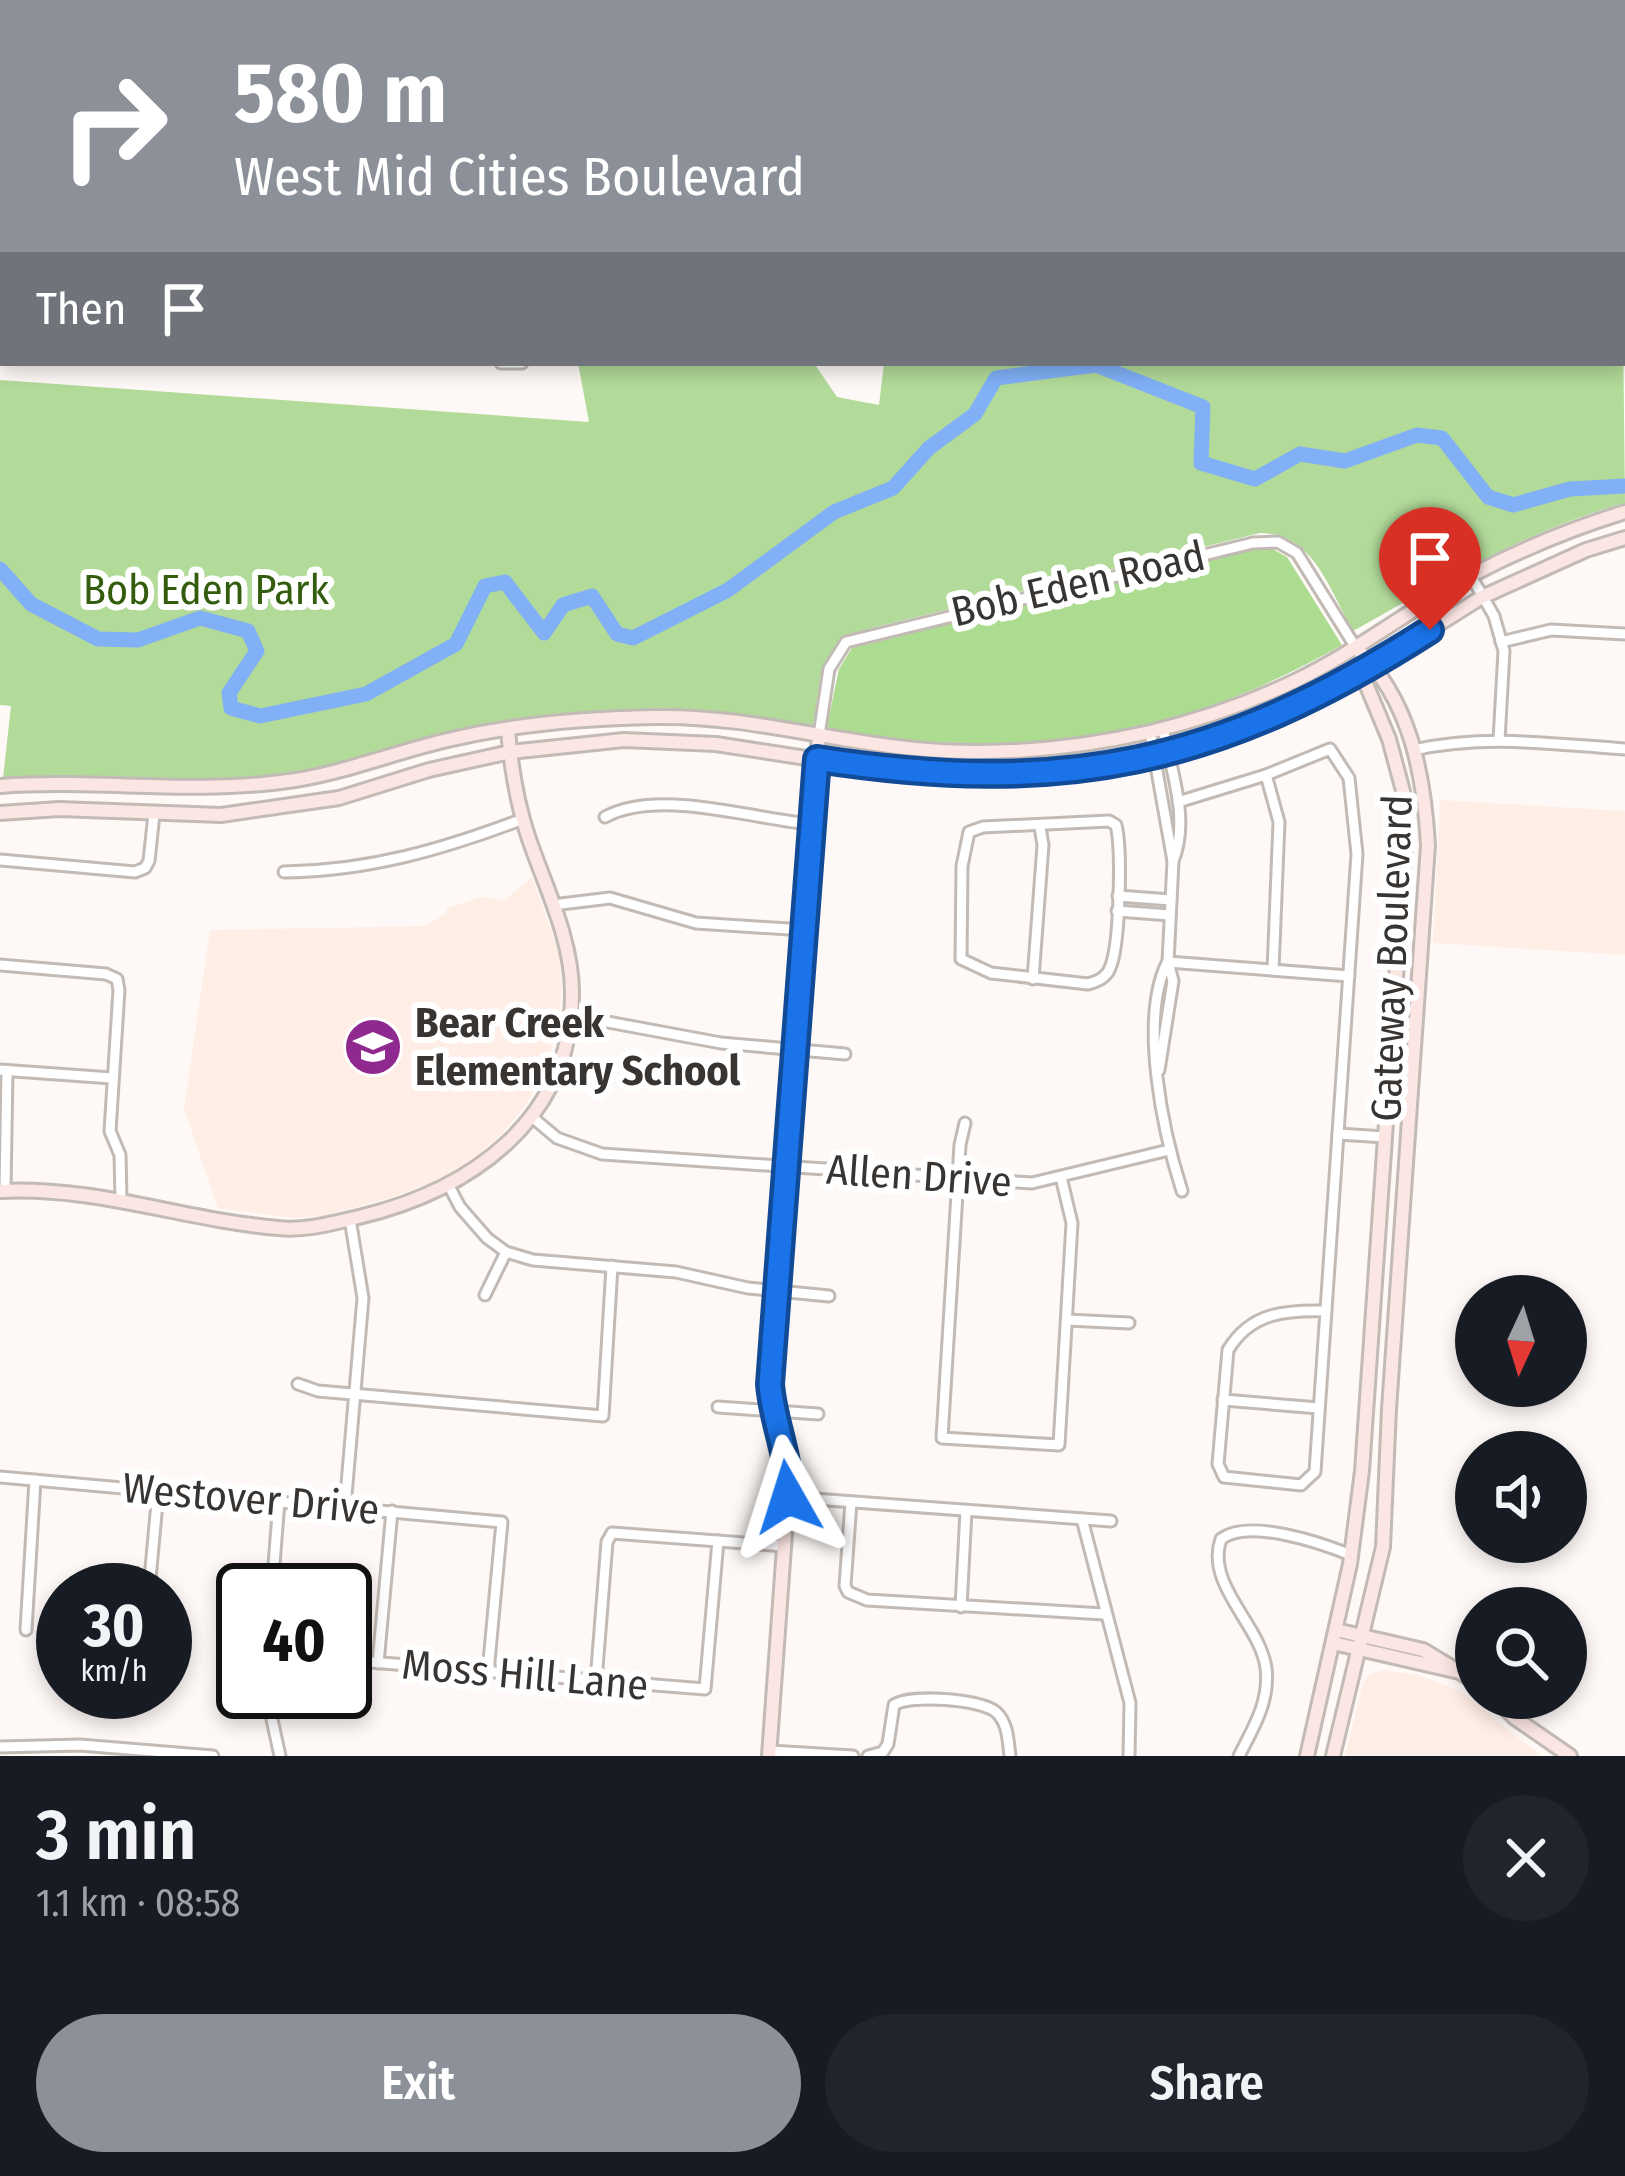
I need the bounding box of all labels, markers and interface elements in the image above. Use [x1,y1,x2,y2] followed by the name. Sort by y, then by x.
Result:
[234,43,447,144] text: 580 m
[36,48,192,204] icon: right
[234,145,805,209] text: West Mid Cities Boulevard
[151,276,217,342] icon: arrive
[36,282,127,336] text: Then
[1379,507,1481,630] pin
[1397,525,1463,591] icon: arrive
[946,531,1210,637] street label: Bob Eden Road
[83,565,329,615] park label: Bob Eden Park
[1361,794,1423,1122] street label: Gateway Boulevard
[415,998,741,1096] place label: Bear Creek Elementary School
[342,1016,404,1078] school or university icon: Bear Creek Elementary School
[825,1145,1013,1207] street label: Allen Drive
[1455,1275,1587,1407] north arrow
[1455,1275,1587,1719] map controls
[1455,1431,1587,1563] button: sound
[725,1434,851,1560] position arrow
[121,1463,381,1535] street label: Westover Drive
[216,1563,372,1719] speed limit sign: 40
[1455,1587,1587,1719] button: search
[83,1590,145,1662] text: 30
[400,1639,650,1711] street label: Moss Hill Lane
[81,1653,147,1689] text: km/h
[36,1792,197,1878] text: 3 min
[1463,1795,1589,1921] button: close
[36,1880,240,1926] text: 1.1 km · 08:58
[36,2014,801,2152] button: Exit
[825,2014,1589,2152] button: Share

